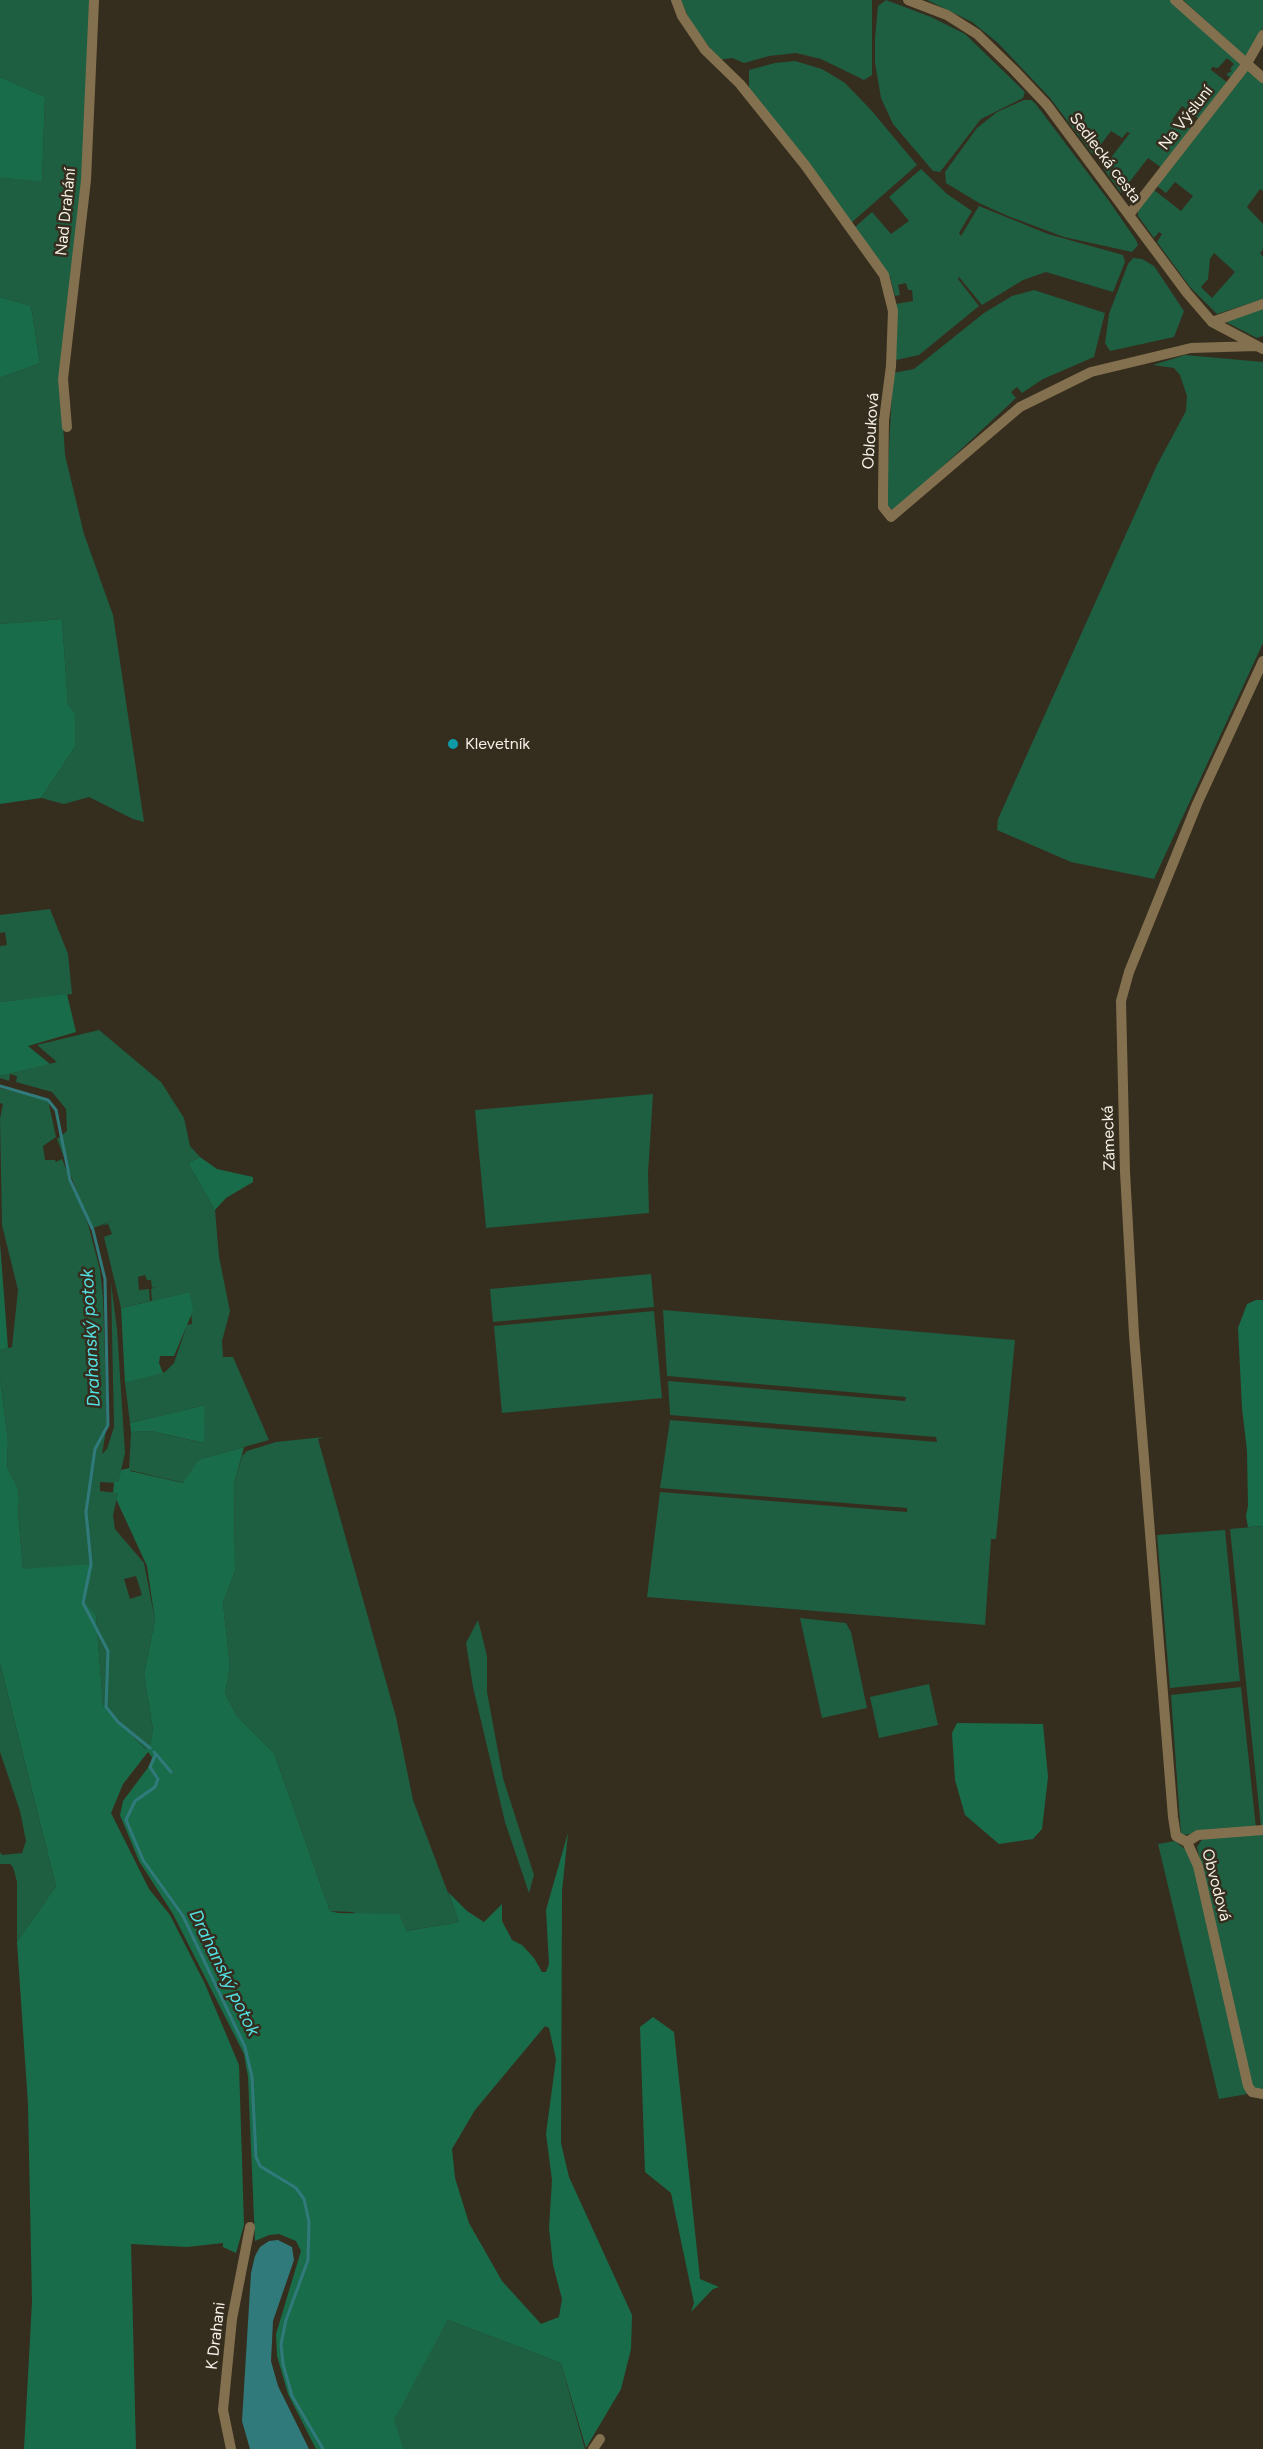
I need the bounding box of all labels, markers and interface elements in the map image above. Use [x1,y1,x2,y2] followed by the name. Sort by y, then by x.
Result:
[1155,82,1217,154] street label: Na Výsluní
[1065,109,1145,207] street label: Sedlecká cesta
[52,167,80,257] street label: Nad Drahání
[859,392,883,470] street label: Oblouková
[465,734,530,754] place label: Klevetník
[446,737,460,751] marker: Klevetník
[1098,1105,1120,1171] street label: Zámecká
[77,1269,105,1407] water label: Drahanský potok
[1197,1847,1235,1923] street label: Obvodová
[184,1906,264,2040] water label: Drahanský potok
[202,2301,230,2371] street label: K Drahani

